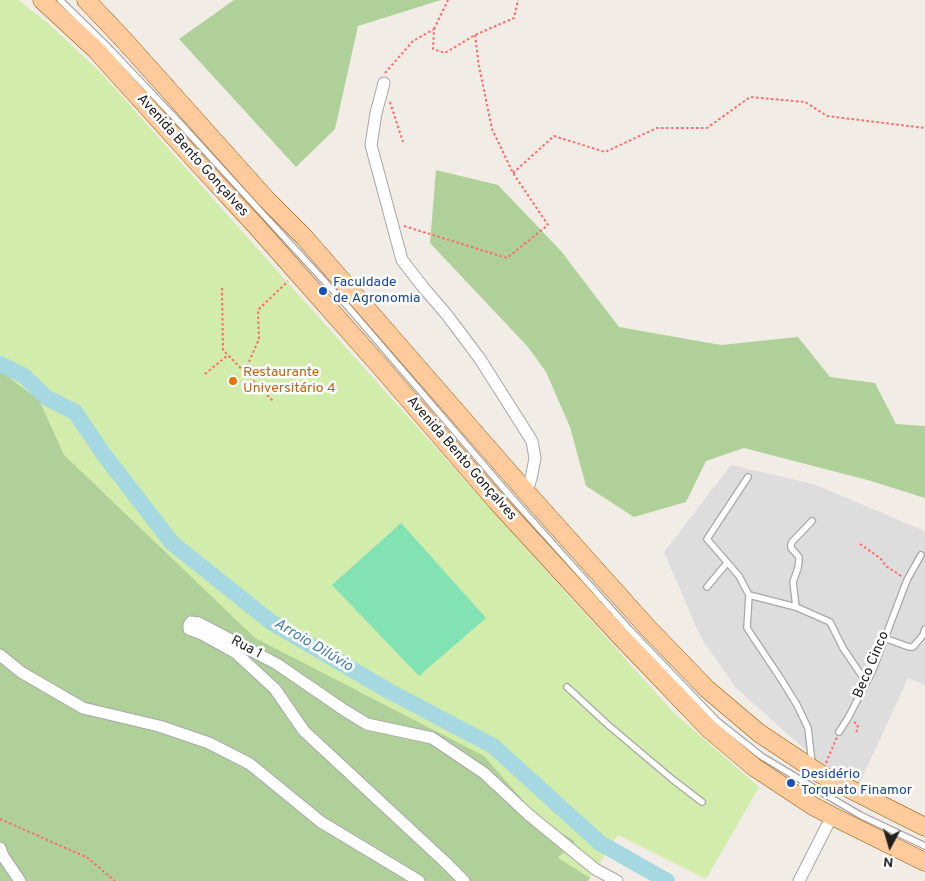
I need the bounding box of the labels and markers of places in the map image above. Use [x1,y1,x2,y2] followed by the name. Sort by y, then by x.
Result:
[333,275,420,308] place label: Faculdade de Agronomia
[317,285,329,297] marker: Faculdade de Agronomia
[243,365,336,398] place label: Restaurante Universitário 4
[227,375,239,387] marker: Restaurante Universitário 4
[801,767,912,800] place label: Desidério Torquato Finamor
[785,777,797,789] marker: Desidério Torquato Finamor

